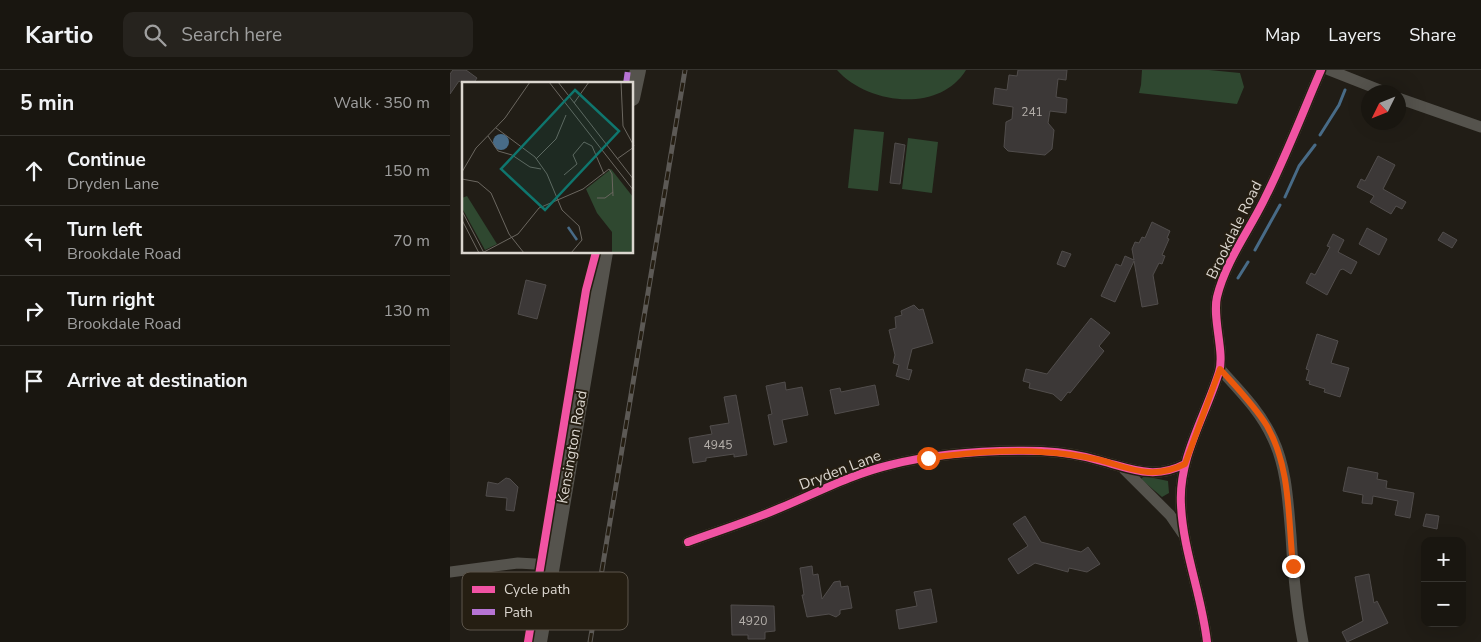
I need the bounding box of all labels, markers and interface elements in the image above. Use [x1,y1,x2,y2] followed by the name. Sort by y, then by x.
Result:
[123,12,473,57] search box
[25,19,93,51] text: Kartio
[141,21,169,49] icon: search
[181,22,282,48] text: Search here
[1265,23,1300,47] text: Map
[1328,23,1381,47] text: Layers
[1409,23,1456,47] text: Share
[462,82,634,254] inset map
[1361,85,1406,130] north arrow
[20,89,74,117] text: 5 min
[334,92,430,114] text: Walk · 350 m
[1021,104,1043,120] house number: 241
[67,147,146,173] text: Continue
[20,157,48,185] icon: ahead
[383,160,430,182] text: 150 m
[67,173,159,195] text: Dryden Lane
[1202,177,1266,283] street label: Brookdale Road
[67,217,142,243] text: Turn left
[20,227,48,255] icon: left
[393,230,430,252] text: 70 m
[67,243,181,265] text: Brookdale Road
[67,287,154,313] text: Turn right
[20,297,48,325] icon: right
[383,300,430,322] text: 130 m
[67,313,181,335] text: Brookdale Road
[20,367,48,395] icon: arrive
[67,368,248,394] text: Arrive at destination
[552,389,592,505] street label: Kensington Road
[704,437,732,453] house number: 4945
[796,445,884,495] street label: Dryden Lane
[917,447,940,470] route start
[1421,537,1466,627] map controls
[1421,537,1466,582] button: +
[1282,555,1305,578] route end
[462,572,628,630] legend
[504,580,570,599] text: Cycle path
[1421,582,1466,627] button: −
[504,603,533,622] text: Path
[739,613,767,629] house number: 4920

